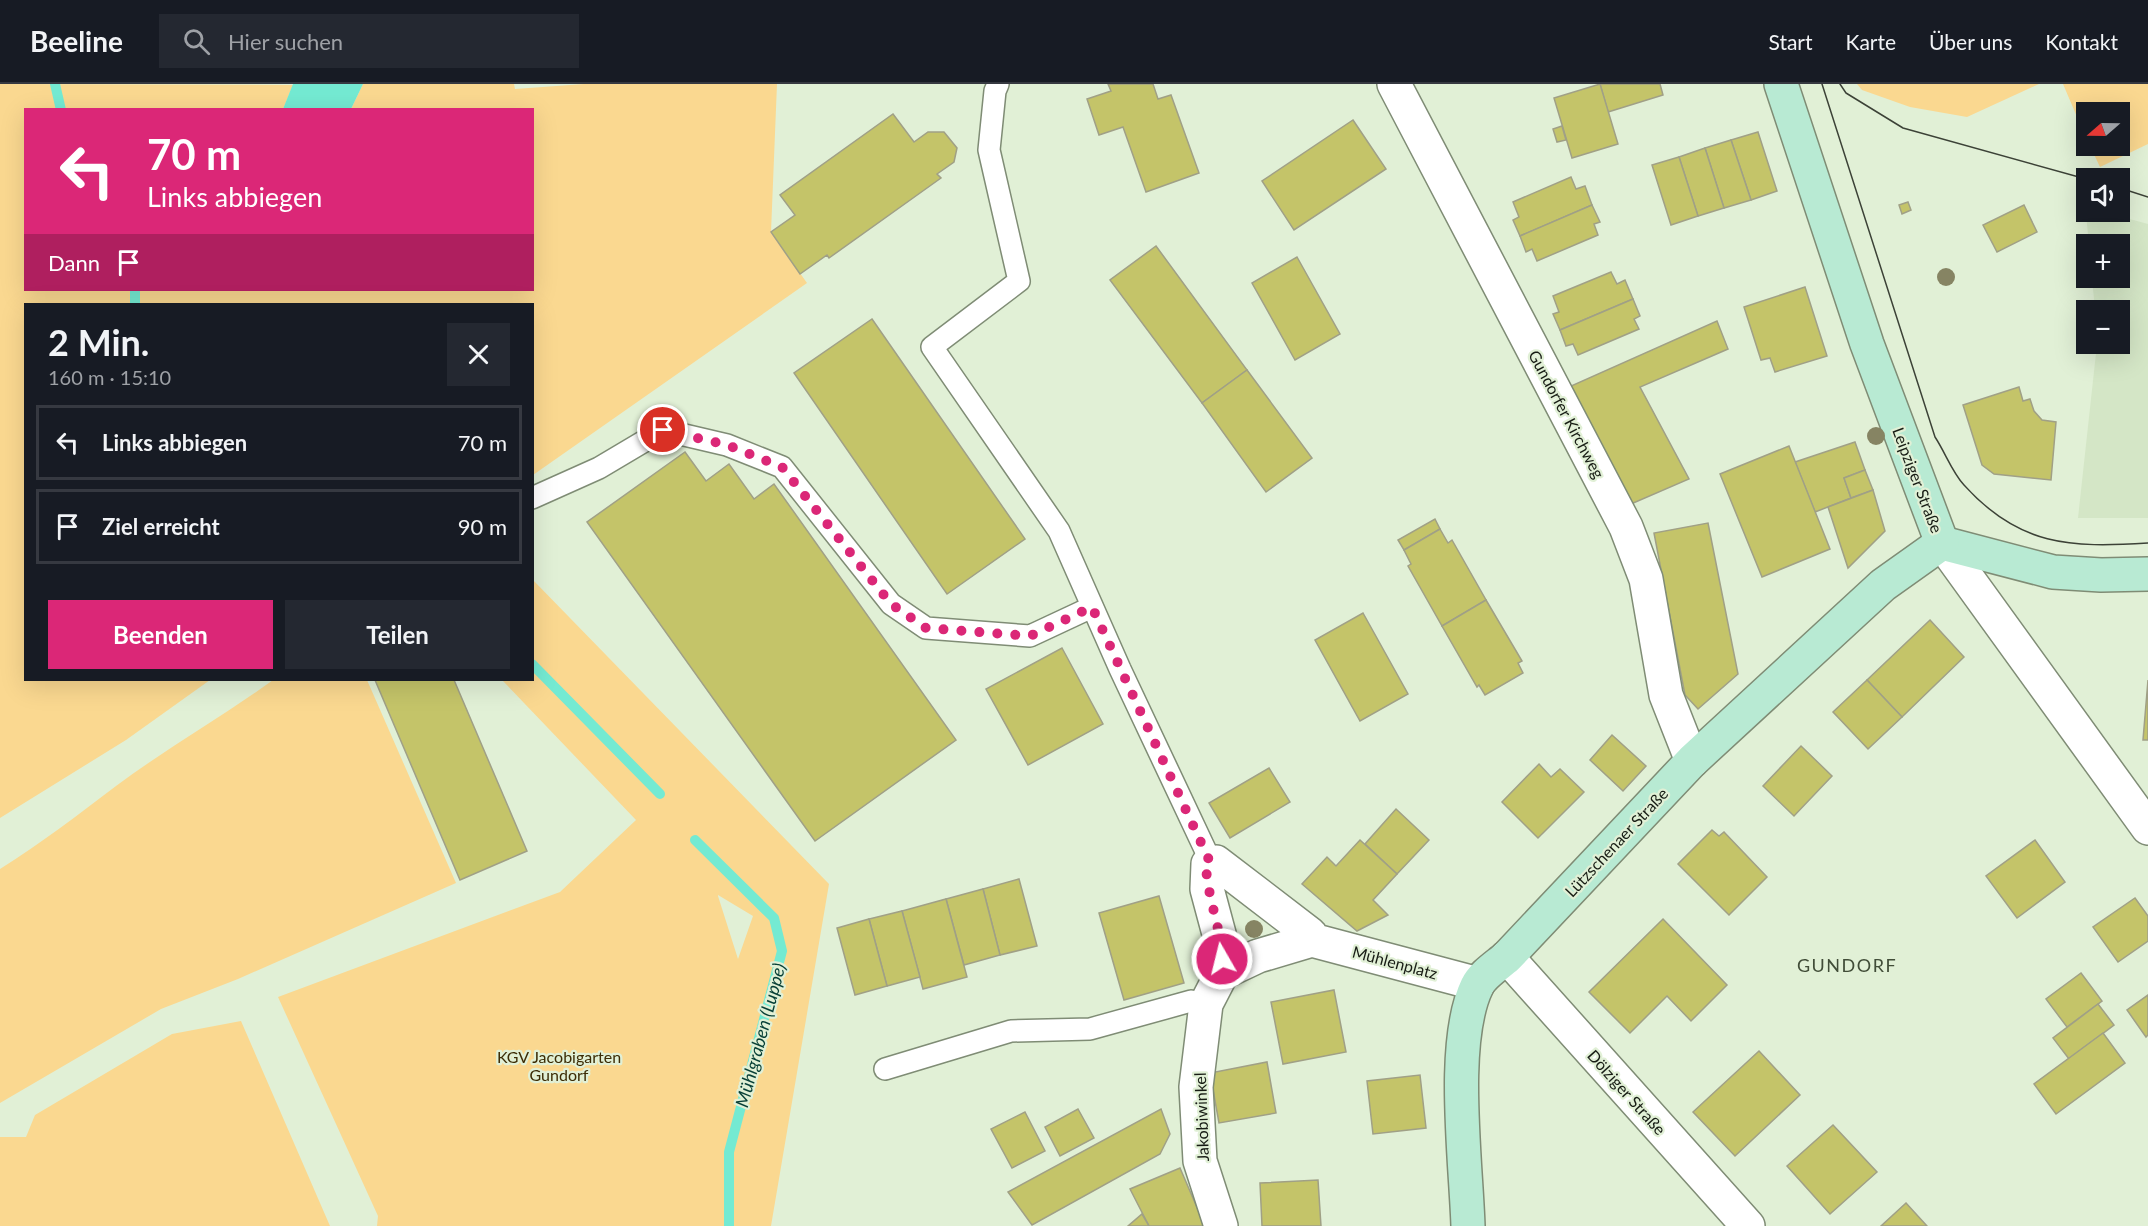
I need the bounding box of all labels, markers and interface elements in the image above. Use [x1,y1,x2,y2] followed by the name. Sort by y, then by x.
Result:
[159,14,579,68] search box
[30,24,123,58] text: Beeline
[180,25,213,58] icon: search
[228,28,343,55] text: Hier suchen
[1768,29,1813,54] text: Start
[1846,29,1896,54] text: Karte
[1929,29,2012,54] text: Über uns
[2045,29,2118,54] text: Kontakt
[2076,102,2130,156] north arrow
[2076,102,2130,354] map controls
[147,129,241,179] text: 70 m
[48,132,126,210] icon: left
[2076,168,2130,222] button: sound
[147,180,322,213] text: Links abbiegen
[2076,234,2130,288] button: +
[112,246,145,279] icon: arrive
[48,249,100,276] text: Dann
[2076,300,2130,354] button: −
[48,320,149,364] text: 2 Min.
[447,323,510,386] button: close
[1525,347,1609,481] street label: Gundorfer Kirchweg
[48,365,171,389] text: 160 m · 15:10
[637,404,688,455] pin
[646,413,679,446] icon: arrive
[1889,425,1947,535] street label: Leipziger Straße
[51,426,84,459] icon: left
[102,429,247,456] text: Links abbiegen
[458,429,507,456] text: 70 m
[51,510,84,543] icon: arrive
[102,513,220,540] text: Ziel erreicht
[458,513,507,540] text: 90 m
[48,600,273,669] button: Beenden
[285,600,510,669] button: Teilen
[1561,784,1671,900] street label: Lützschenaer Straße
[1190,927,1254,991] position arrow
[1350,942,1440,982] street label: Mühlenplatz
[1797,954,1897,976] district label: GUNDORF
[730,961,790,1109] water label: Mühlgraben (Luppe)
[1584,1046,1670,1138] street label: Dölziger Straße
[497,1047,621,1084] park label: KGV Jacobigarten Gundorf
[1190,1072,1212,1162] street label: Jakobiwinkel

